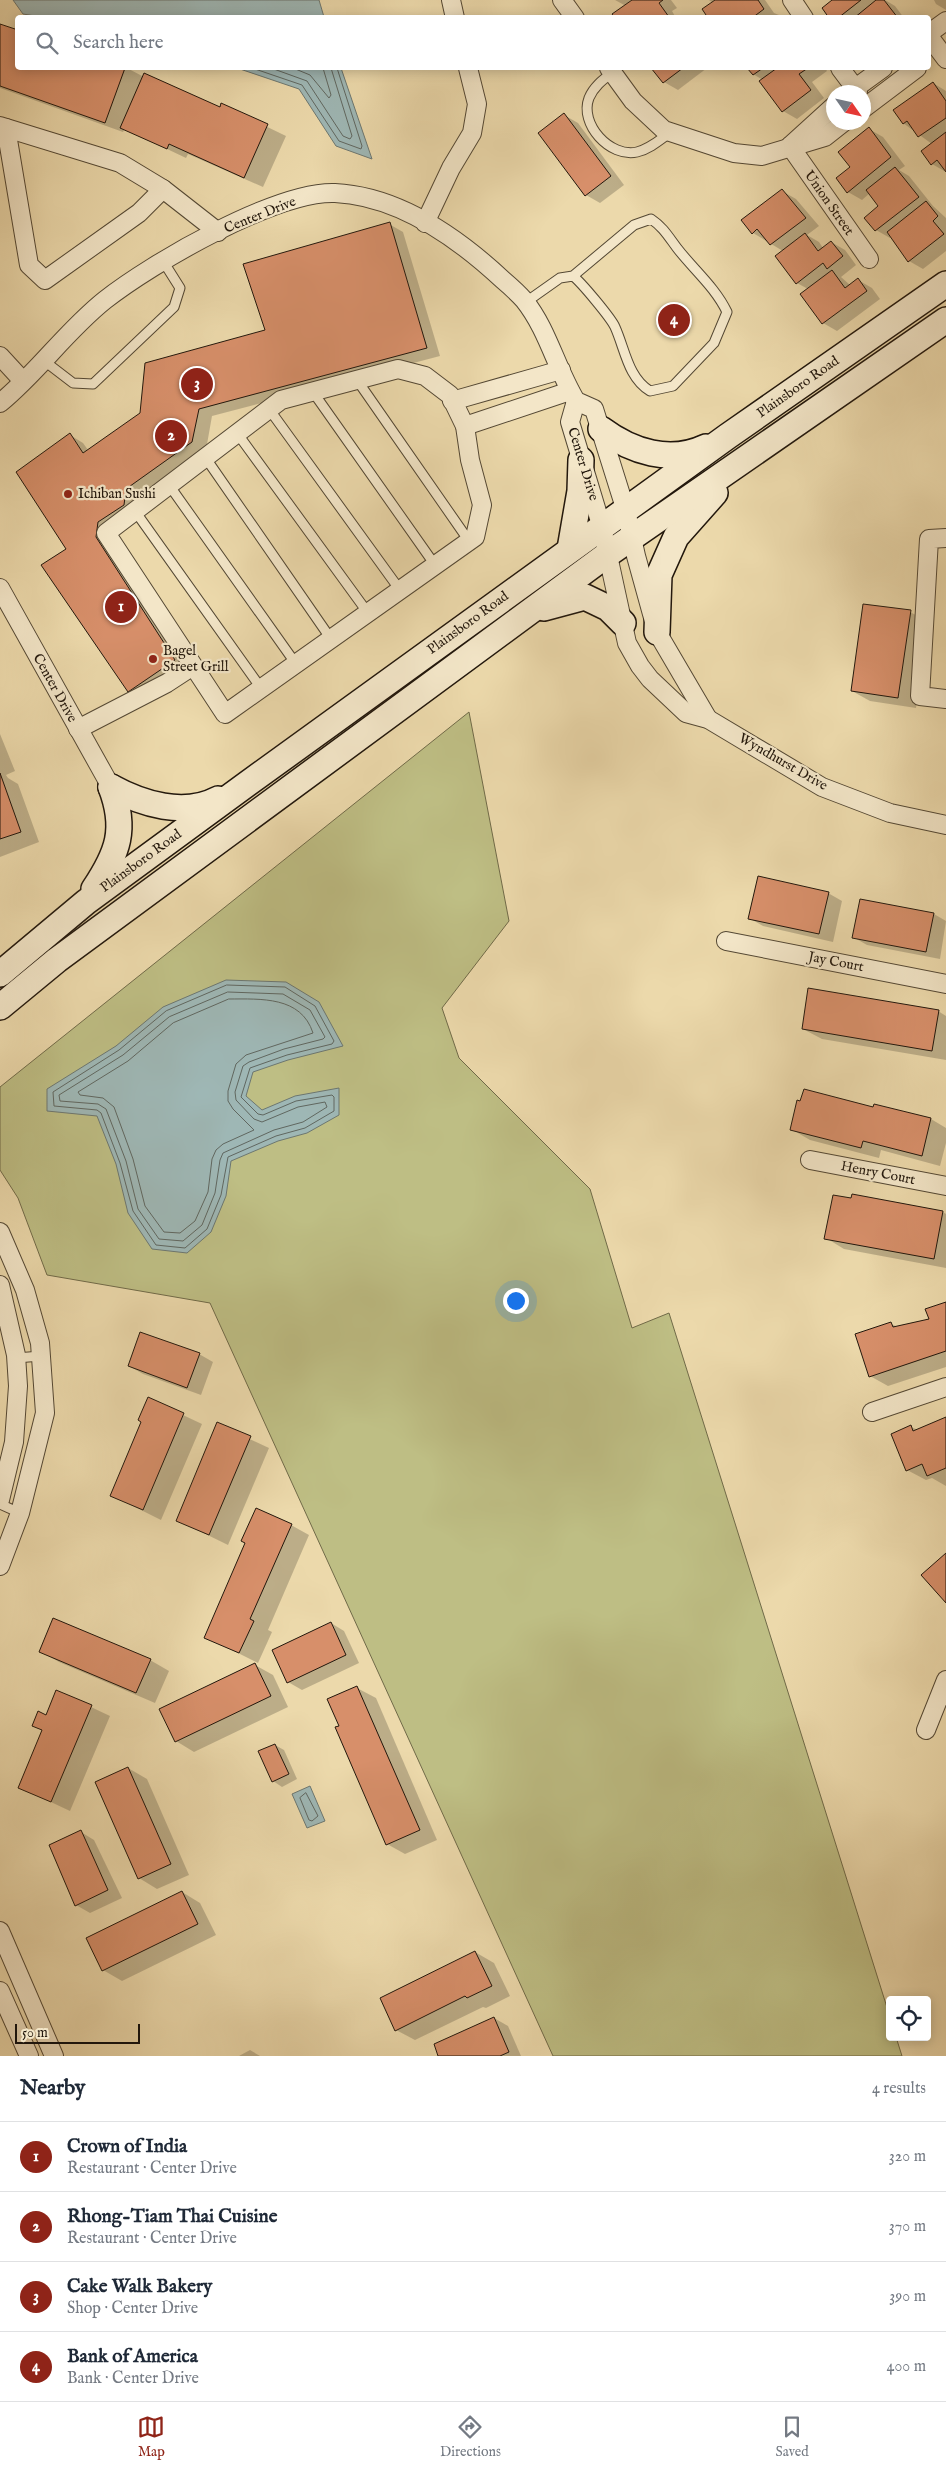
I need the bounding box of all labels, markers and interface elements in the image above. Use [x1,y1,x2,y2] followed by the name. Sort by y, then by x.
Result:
[15,15,931,70] search box
[33,29,61,57] icon: search
[73,31,164,55] text: Search here
[826,85,871,130] north arrow
[800,167,858,239] street label: Union Street
[221,192,299,238] street label: Center Drive
[658,301,690,339] pin: 4
[753,352,843,422] street label: Plainsboro Road
[181,365,213,403] pin: 3
[155,417,187,455] pin: 2
[563,425,603,503] street label: Center Drive
[78,485,156,503] place label: Ichiban Sushi
[62,488,74,500] marker: Ichiban Sushi
[424,587,513,659] street label: Plainsboro Road
[105,588,137,626] pin: 1
[163,642,229,676] place label: Bagel Street Grill
[29,650,82,726] street label: Center Drive
[147,653,159,665] marker: Bagel Street Grill
[735,729,831,795] street label: Wyndhurst Drive
[97,825,186,897] street label: Plainsboro Road
[805,947,865,976] street label: Jay Court
[839,1157,917,1189] street label: Henry Court
[503,1288,529,1314] your location
[886,1996,931,2041] map controls
[886,1996,931,2041] button: locate
[15,2021,140,2044] scale bar
[22,2024,48,2042] text: 50 m
[20,2075,85,2102] text: Nearby
[872,2079,926,2099] text: 4 results
[67,2135,187,2159] text: Crown of India
[33,2147,39,2167] text: 1
[889,2147,926,2167] text: 320 m
[67,2159,237,2179] text: Restaurant · Center Drive
[67,2205,277,2229] text: Rhong-Tiam Thai Cuisine
[32,2217,40,2237] text: 2
[889,2217,926,2237] text: 370 m
[67,2229,237,2249] text: Restaurant · Center Drive
[67,2275,212,2299] text: Cake Walk Bakery
[33,2287,39,2307] text: 3
[889,2287,926,2307] text: 390 m
[67,2299,198,2319] text: Shop · Center Drive
[67,2345,198,2369] text: Bank of America
[32,2357,40,2377] text: 4
[887,2357,926,2377] text: 400 m
[67,2369,199,2389] text: Bank · Center Drive
[137,2413,165,2461] tab: Map
[440,2413,501,2461] tab: Directions
[776,2413,809,2461] tab: Saved

